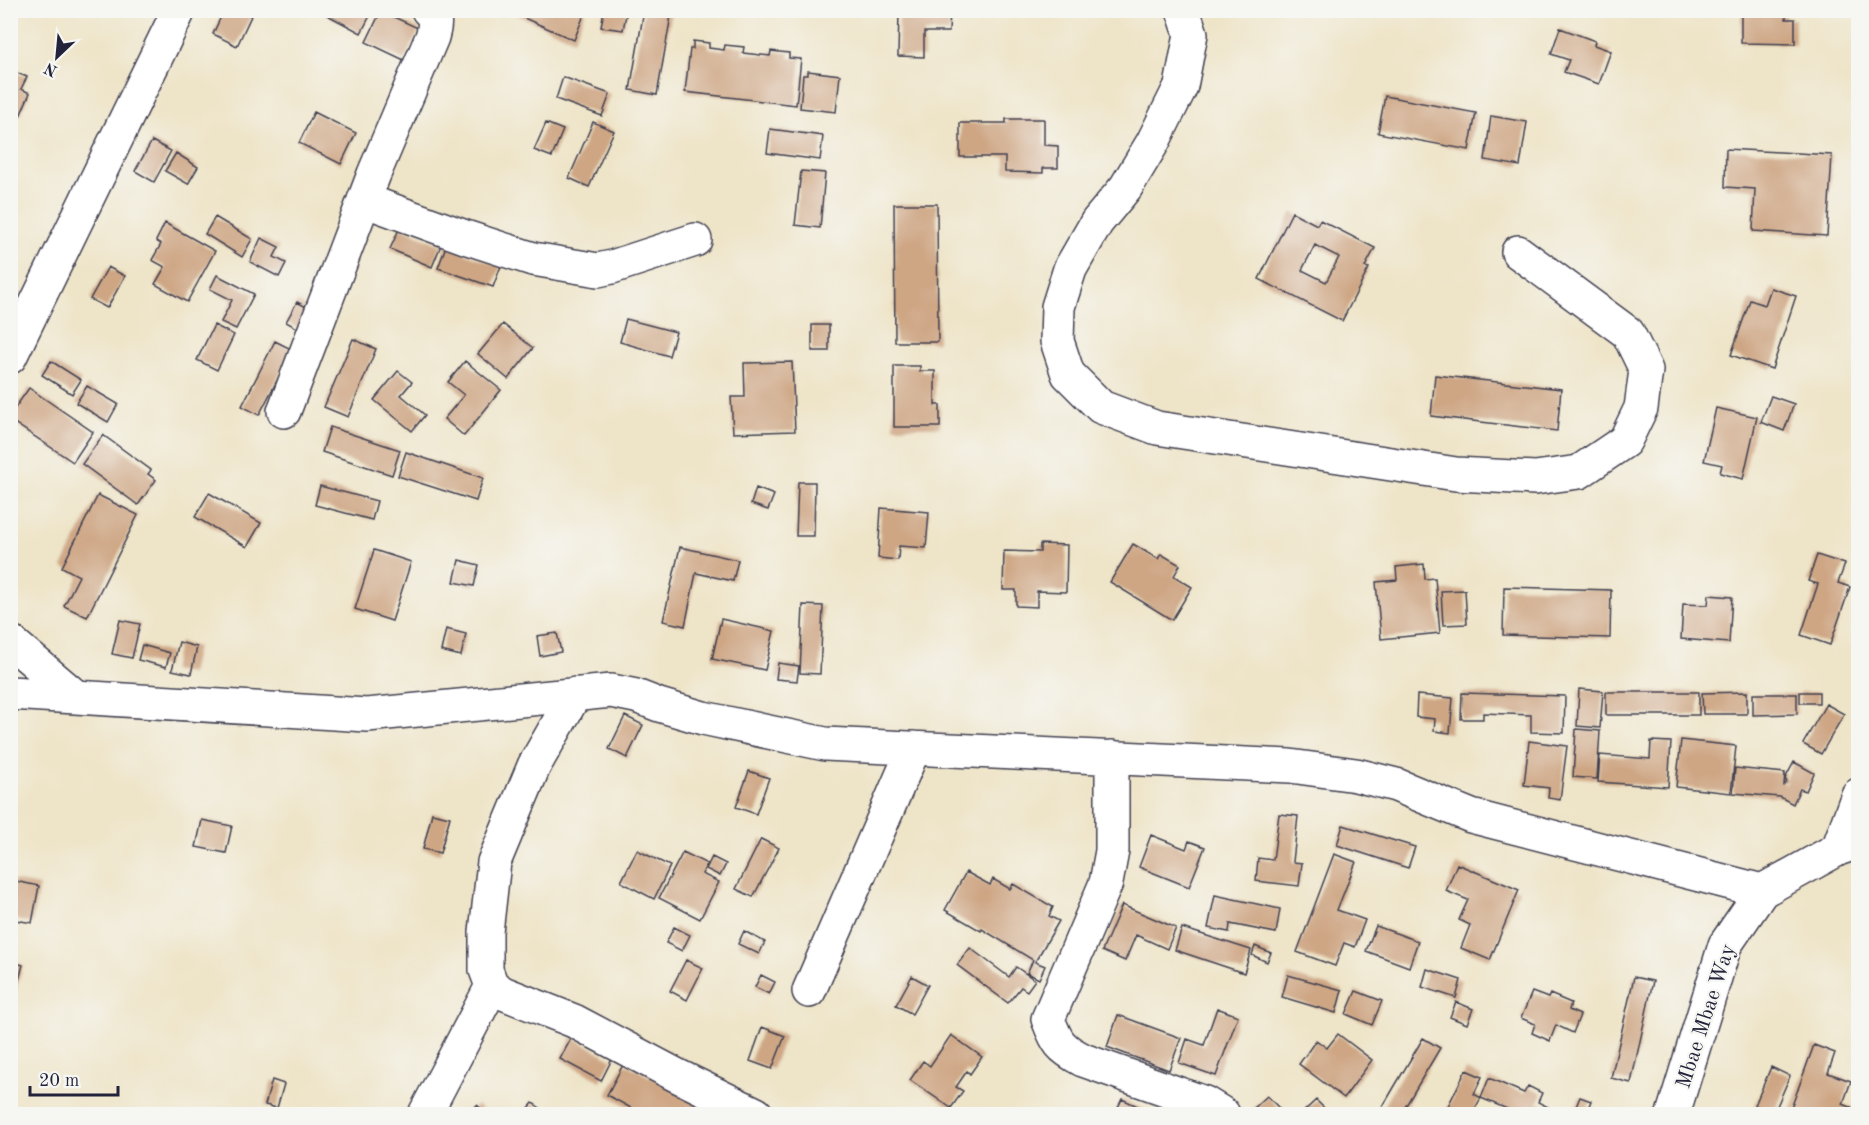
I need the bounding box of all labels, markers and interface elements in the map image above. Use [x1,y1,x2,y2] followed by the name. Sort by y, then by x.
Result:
[27,27,87,87] north arrow
[42,58,60,79] text: N
[1673,942,1740,1091] street label: Mbae Mbae Way
[30,1059,118,1097] scale bar
[39,1072,79,1090] text: 20 m

